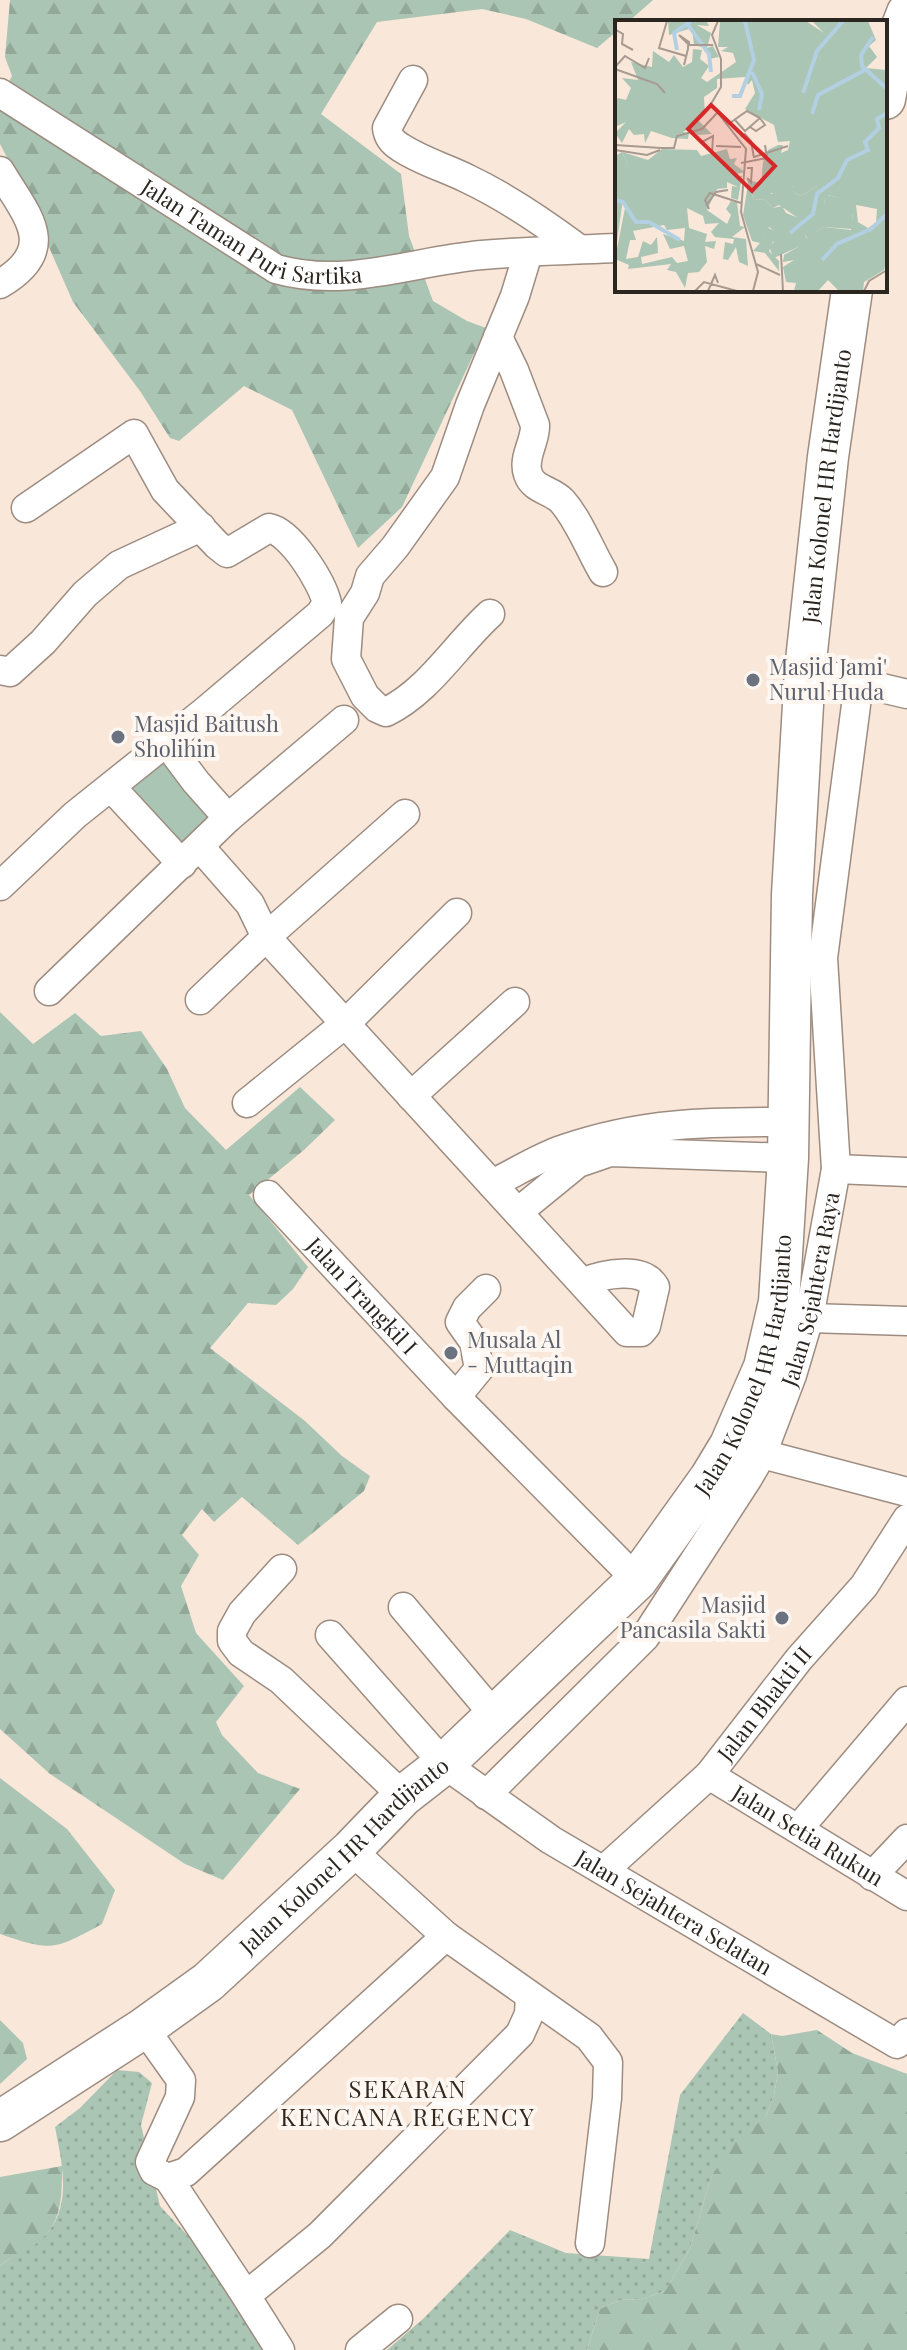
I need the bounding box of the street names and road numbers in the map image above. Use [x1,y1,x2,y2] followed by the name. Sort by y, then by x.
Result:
[135,170,363,290] street label: Jalan Taman Puri Sartika
[794,347,857,626] street label: Jalan Kolonel HR Hardijanto
[773,1189,846,1391] street label: Jalan Sejahtera Raya
[300,1230,425,1360] street label: Jalan Trangkil I
[686,1233,797,1502] street label: Jalan Kolonel HR Hardijanto
[709,1639,818,1767] street label: Jalan Bhakti II
[231,1750,454,1961] street label: Jalan Kolonel HR Hardijanto
[726,1776,890,1892] street label: Jalan Setia Rukun
[570,1841,778,1981] street label: Jalan Sejahtera Selatan

